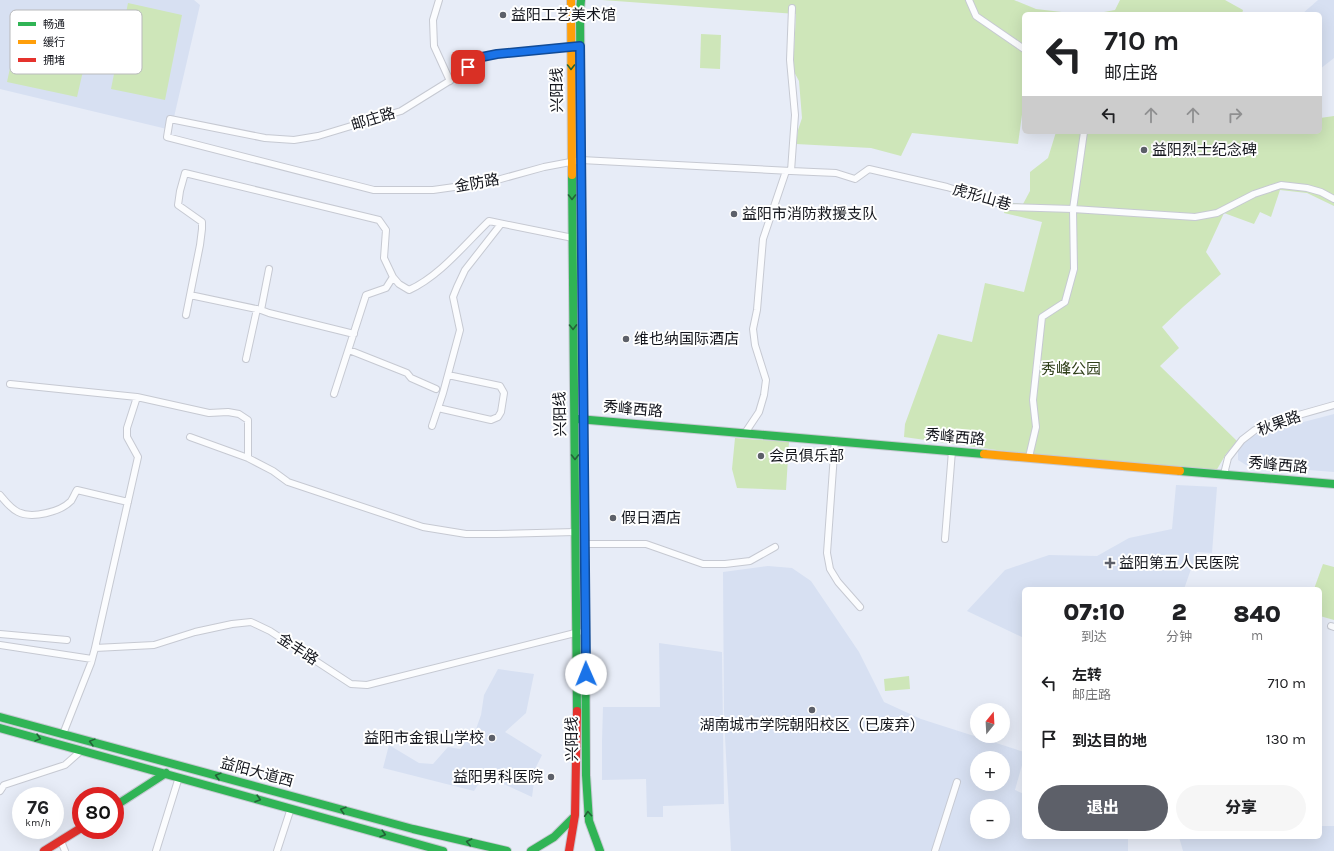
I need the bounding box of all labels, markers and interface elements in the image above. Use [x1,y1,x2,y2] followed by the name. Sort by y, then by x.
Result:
[511,6,616,24] place label: 益阳工艺美术馆
[10,10,142,74] legend
[498,10,508,20] marker: 益阳工艺美术馆
[43,18,65,31] text: 畅通
[1104,24,1179,57] text: 710 m
[1038,28,1090,80] icon: left
[43,36,65,49] text: 缓行
[451,50,485,84] pin
[43,54,65,67] text: 拥堵
[457,56,479,78] icon: arrive
[1104,62,1158,84] text: 邮庄路
[567,64,575,70] one-way arrow
[548,67,566,113] street label: 兴阳线
[349,104,397,134] street label: 邮庄路
[1098,104,1120,126] icon: left
[1140,104,1162,126] icon: ahead
[1182,104,1204,126] icon: ahead
[1224,104,1246,126] icon: right
[1152,141,1257,159] place label: 益阳烈士纪念碑
[1139,145,1149,155] marker: 益阳烈士纪念碑
[453,170,501,196] street label: 金防路
[951,180,1013,214] street label: 虎形山巷
[568,194,576,200] one-way arrow
[742,205,877,223] place label: 益阳市消防救援支队
[729,209,739,219] marker: 益阳市消防救援支队
[569,324,578,330] one-way arrow
[634,330,739,348] place label: 维也纳国际酒店
[621,334,631,344] marker: 维也纳国际酒店
[1041,360,1101,378] park label: 秀峰公园
[551,391,569,437] street label: 兴阳线
[602,397,664,421] street label: 秀峰西路
[1255,407,1303,439] street label: 秋果路
[924,425,986,449] street label: 秀峰西路
[769,447,844,465] place label: 会员俱乐部
[756,451,766,461] marker: 会员俱乐部
[1247,453,1309,477] street label: 秀峰西路
[571,454,579,460] one-way arrow
[621,509,681,527] place label: 假日酒店
[608,513,618,523] marker: 假日酒店
[1119,554,1239,572] place label: 益阳第五人民医院
[1104,557,1116,569] marker: 益阳第五人民医院
[1063,598,1125,626] text: 07:10
[1171,598,1187,626] text: 2
[1233,600,1281,628] text: 840
[1251,628,1263,643] text: m
[274,629,322,669] street label: 金丰路
[1081,629,1107,644] text: 到达
[1166,629,1192,644] text: 分钟
[565,653,607,695] position arrow
[1072,666,1102,684] text: 左转
[1038,672,1060,694] icon: left
[1268,674,1306,692] text: 710 m
[1072,687,1111,702] text: 邮庄路
[970,703,1010,743] north arrow
[970,703,1010,839] map controls
[807,705,817,715] marker: 湖南城市学院朝阳校区（已废弃）
[563,716,581,762] street label: 兴阳线
[699,716,925,734] place label: 湖南城市学院朝阳校区（已废弃）
[1038,728,1060,750] icon: arrive
[364,729,484,747] place label: 益阳市金银山学校
[1266,730,1306,748] text: 130 m
[1072,732,1147,750] text: 到达目的地
[487,733,497,743] marker: 益阳市金银山学校
[34,734,41,742] one-way arrow
[89,738,96,747] one-way arrow
[970,751,1010,791] button: +
[218,754,296,790] street label: 益阳大道西
[453,768,543,786] place label: 益阳男科医院
[215,772,222,781] one-way arrow
[546,772,556,782] marker: 益阳男科医院
[1038,785,1168,831] button: 退出
[1176,785,1306,831] button: 分享
[72,787,124,839] speed limit sign: 80
[254,794,261,802] one-way arrow
[27,796,49,819] text: 76
[970,799,1010,839] button: −
[340,806,347,815] one-way arrow
[584,811,593,817] one-way arrow
[25,817,51,829] text: km/h
[379,829,386,838] one-way arrow
[466,839,472,847] one-way arrow

